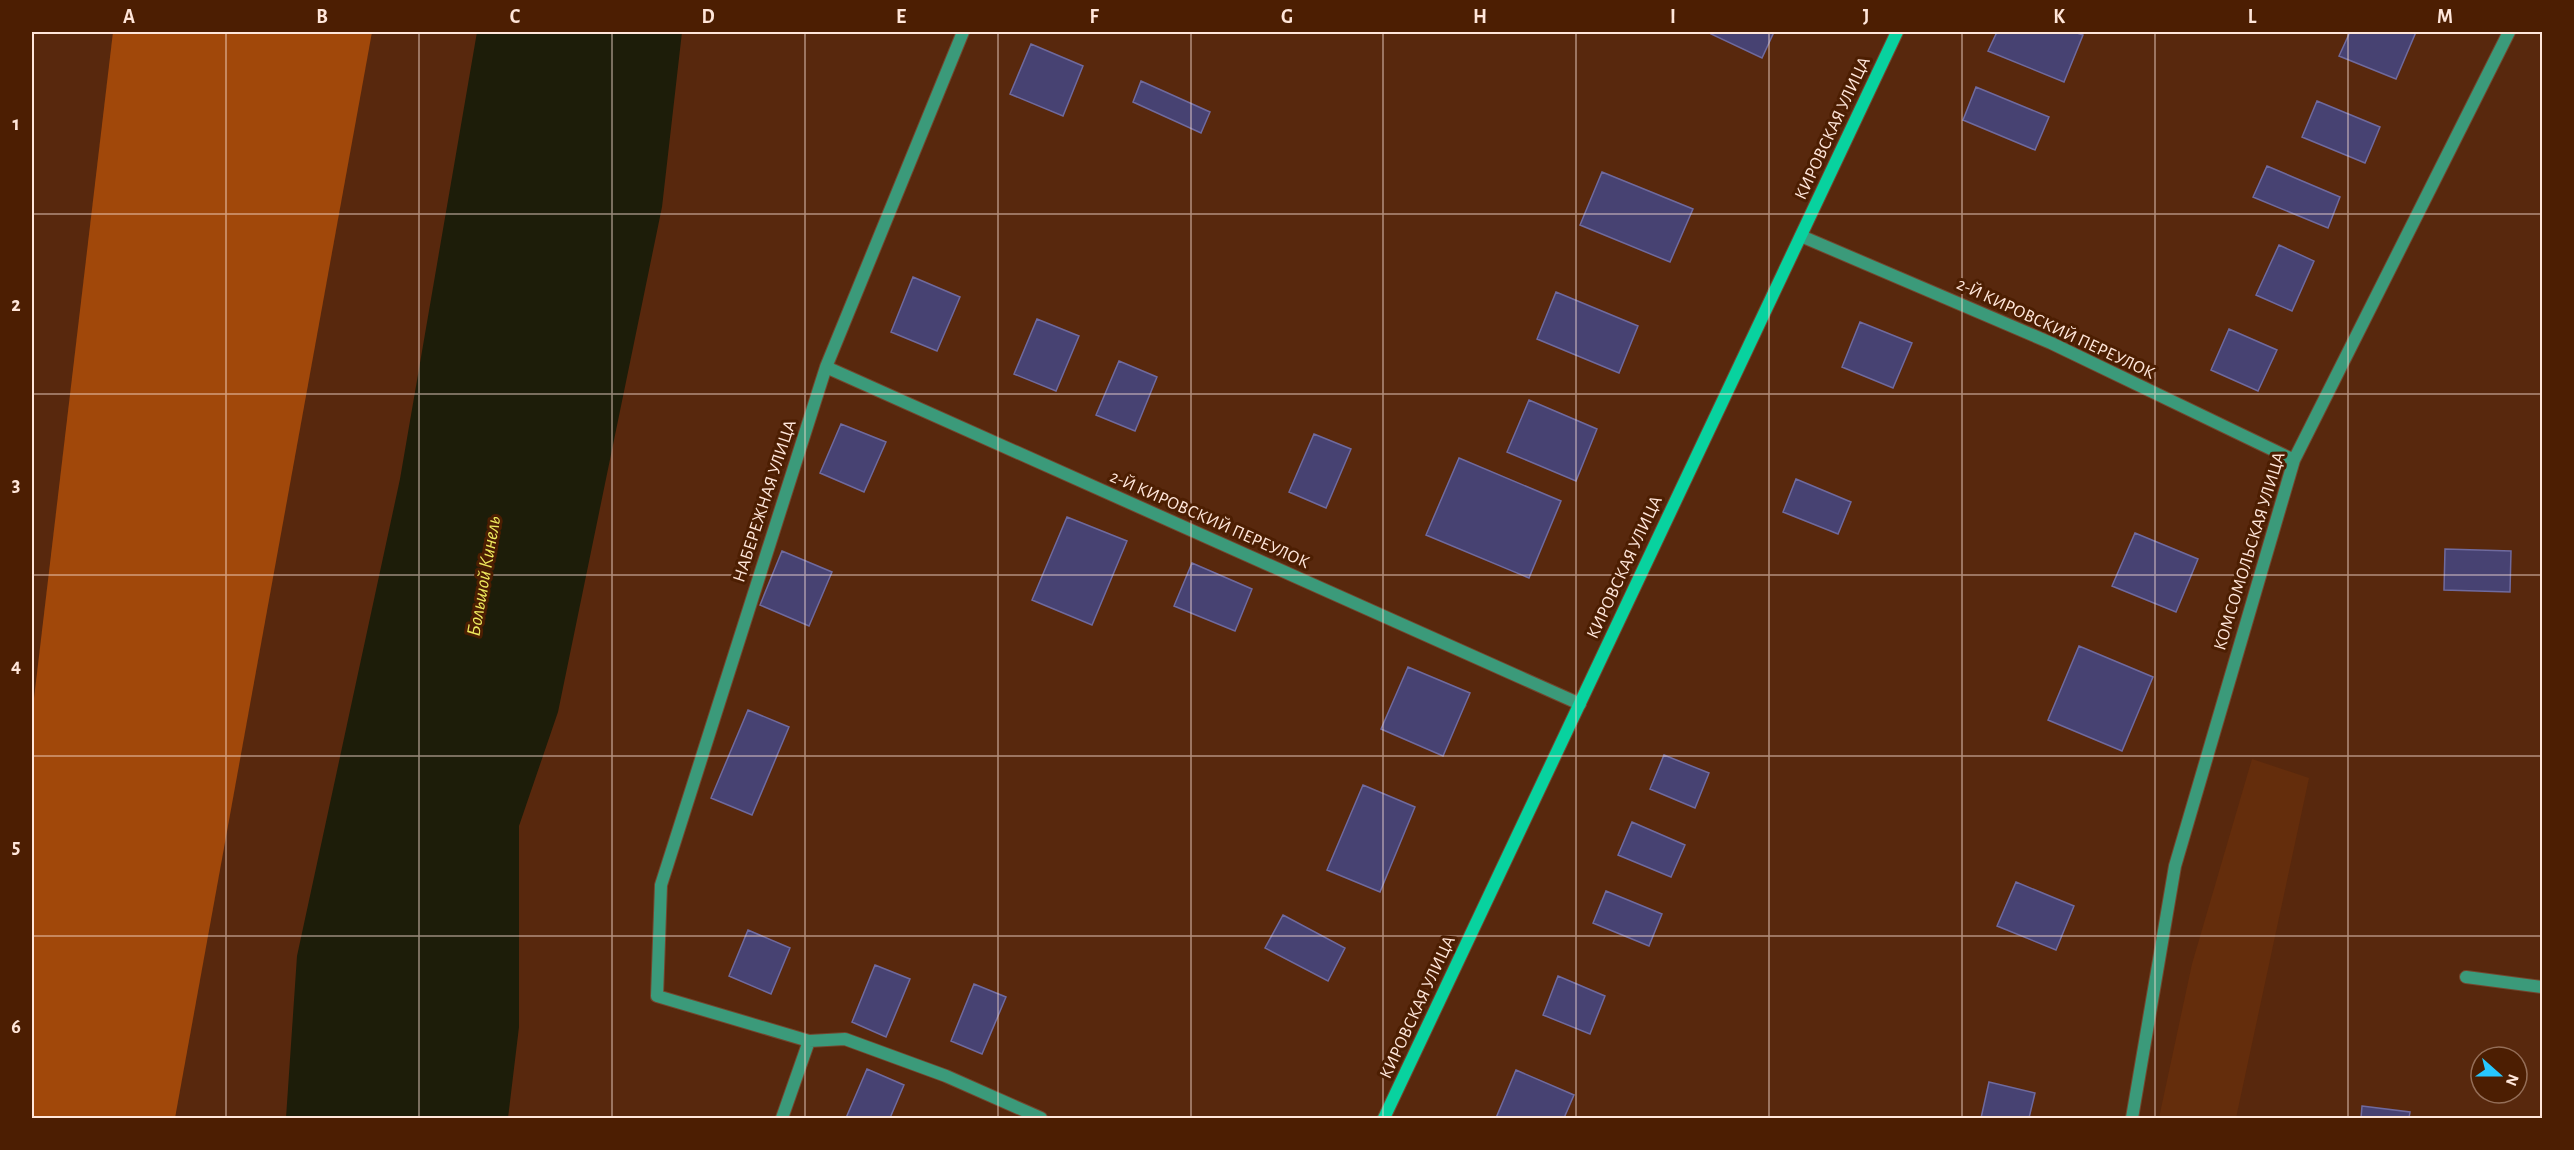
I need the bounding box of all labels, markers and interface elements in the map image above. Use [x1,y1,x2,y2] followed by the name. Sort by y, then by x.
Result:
[123,7,135,27] text: A
[316,7,328,27] text: B
[510,7,521,27] text: C
[701,7,715,27] text: D
[896,7,906,27] text: E
[1089,7,1099,27] text: F
[1281,7,1293,27] text: G
[1473,7,1487,27] text: H
[1670,7,1676,27] text: I
[1863,7,1869,27] text: J
[2053,7,2065,27] text: K
[2248,7,2257,27] text: L
[2437,7,2453,27] text: M
[1792,54,1874,203] street label: КИРОВСКАЯ УЛИЦА
[12,114,20,134] text: 1
[1954,273,2159,383] street label: 2-Й КИРОВСКИЙ ПЕРЕУЛОК
[11,295,21,315] text: 2
[730,418,800,585] street label: НАБЕРЕЖНАЯ УЛИЦА
[2211,450,2289,653] street label: КОМСОМОЛЬСКАЯ УЛИЦА
[1107,466,1313,572] street label: 2-Й КИРОВСКИЙ ПЕРЕУЛОК
[12,475,20,495] text: 3
[1584,493,1666,642] street label: КИРОВСКАЯ УЛИЦА
[464,514,504,638] water label: Большой Кинель
[11,656,21,676] text: 4
[12,837,20,857] text: 5
[1377,933,1459,1082] street label: КИРОВСКАЯ УЛИЦА
[11,1017,21,1037] text: 6
[2469,1045,2529,1105] north arrow
[2503,1072,2522,1088] text: N

